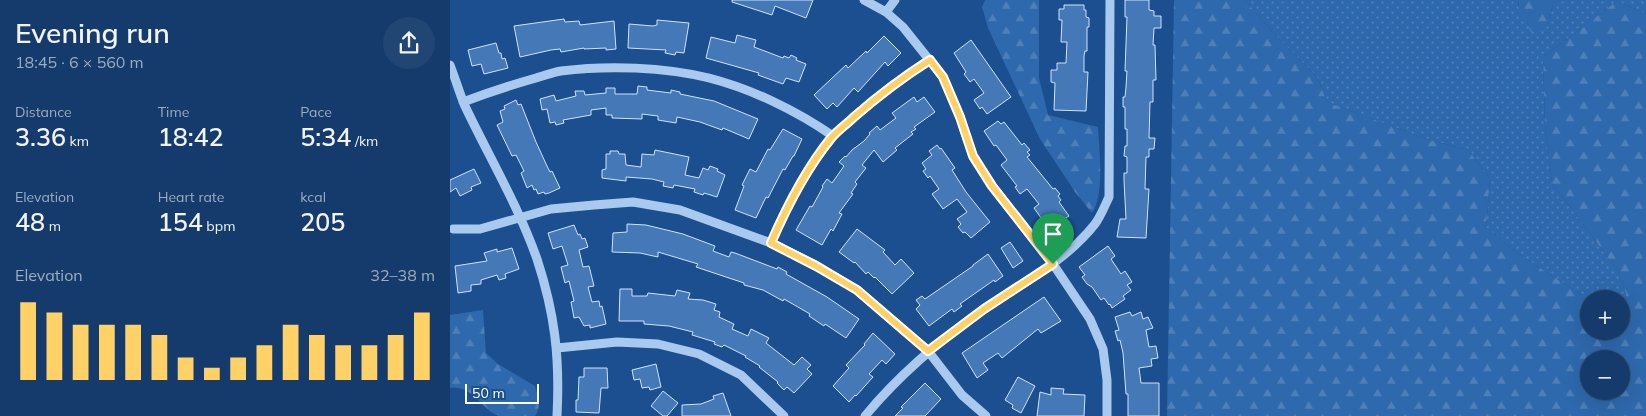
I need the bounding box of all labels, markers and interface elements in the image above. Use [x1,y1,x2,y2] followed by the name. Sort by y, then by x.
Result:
[15,15,170,50] text: Evening run
[383,17,435,69] button: share
[15,52,144,72] text: 18:45 · 6 × 560 m
[15,103,72,121] text: Distance
[158,103,189,121] text: Time
[300,103,332,121] text: Pace
[15,121,66,152] text: 3.36
[158,121,224,152] text: 18:42
[300,121,351,152] text: 5:34
[66,132,89,150] text: km
[351,132,378,150] text: /km
[15,188,74,206] text: Elevation
[158,188,224,206] text: Heart rate
[300,188,326,206] text: kcal
[15,206,45,237] text: 48
[158,206,203,237] text: 154
[300,206,345,237] text: 205
[1032,213,1074,264] pin
[45,217,61,235] text: m
[203,217,235,235] text: bpm
[1039,220,1067,248] icon: arrive
[15,265,83,285] text: Elevation
[370,265,435,285] text: 32–38 m
[1580,290,1630,400] map controls
[1580,290,1630,340] button: +
[1580,350,1630,400] button: −
[465,381,539,404] scale bar
[472,384,505,402] text: 50 m

